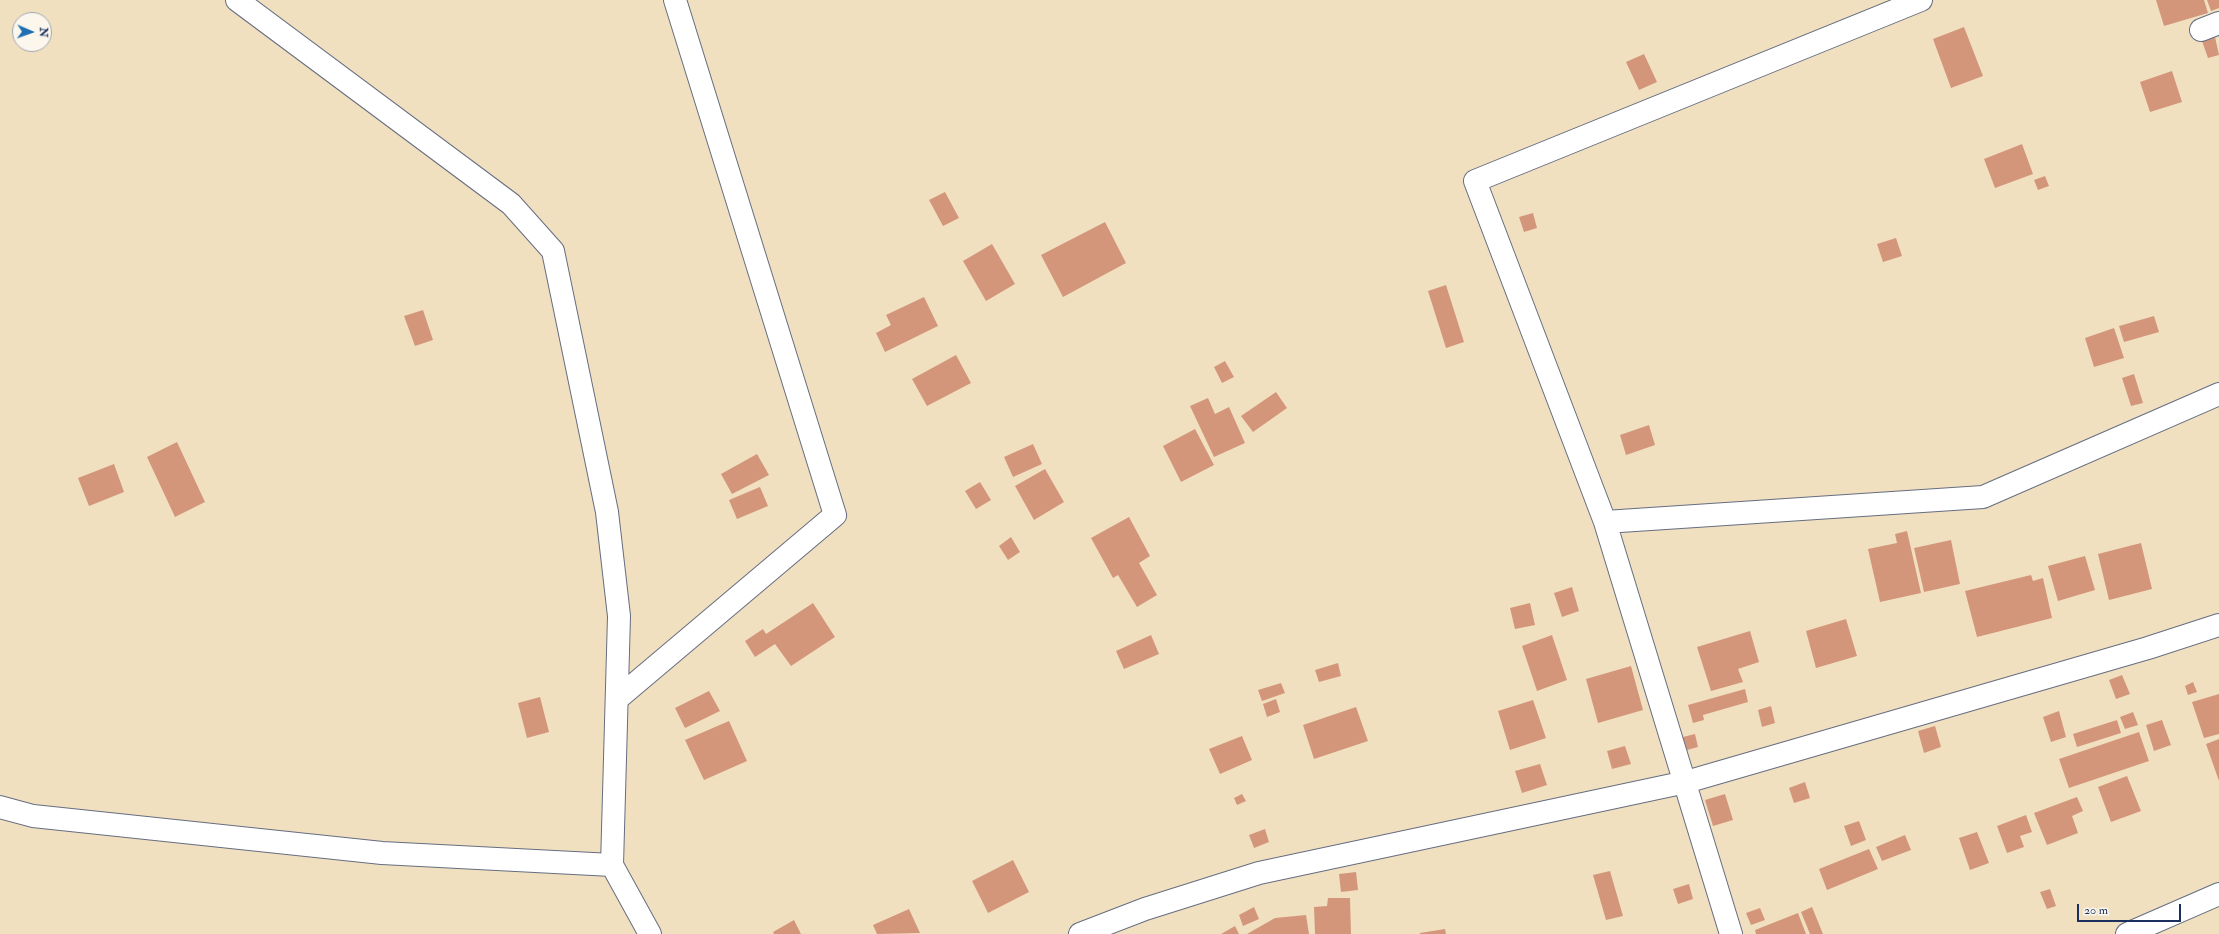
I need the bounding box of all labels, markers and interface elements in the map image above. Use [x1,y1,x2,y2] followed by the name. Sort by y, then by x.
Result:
[12,12,52,52] north arrow
[37,27,50,38] text: N
[2079,896,2183,922] scale bar
[2084,903,2108,918] text: 20 m

